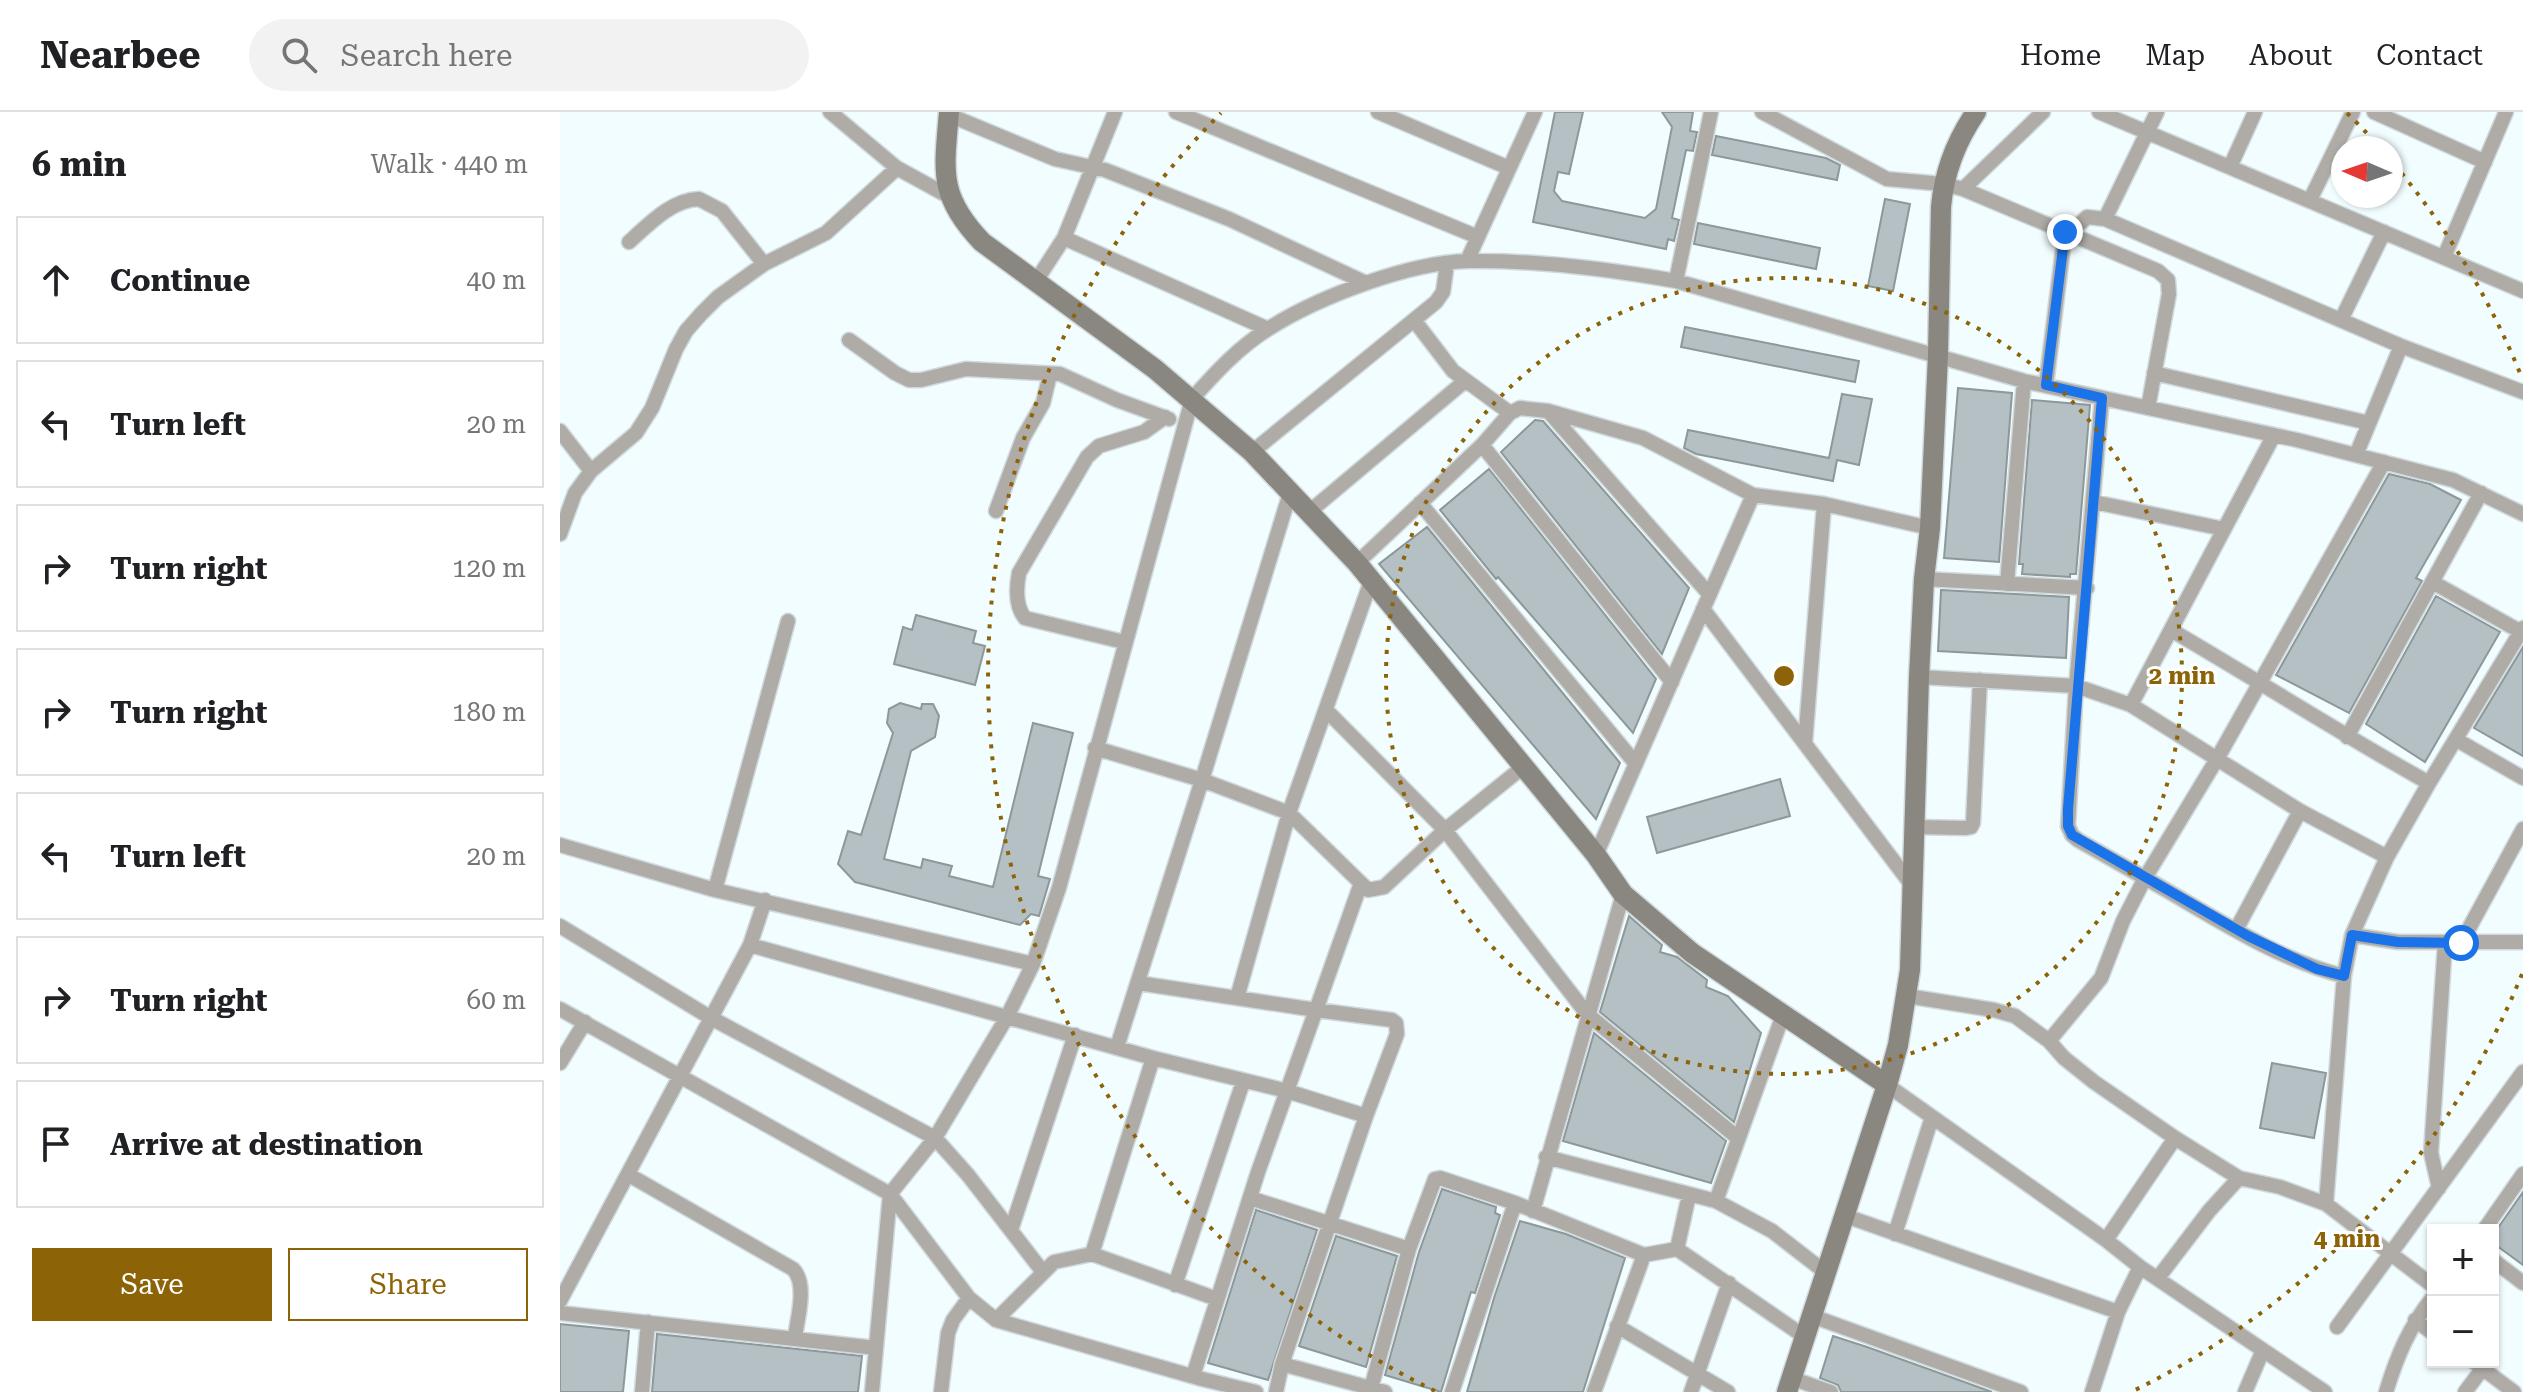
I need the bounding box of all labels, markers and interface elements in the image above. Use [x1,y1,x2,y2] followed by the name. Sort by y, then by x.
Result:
[249,19,809,91] search box
[40,33,201,77] text: Nearbee
[277,33,321,77] icon: search
[341,38,512,73] text: Search here
[2020,39,2101,72] text: Home
[2145,39,2205,72] text: Map
[2249,39,2332,72] text: About
[2376,39,2483,72] text: Contact
[2331,136,2403,208] north arrow
[32,144,127,184] text: 6 min
[370,149,528,179] text: Walk · 440 m
[2047,214,2083,250] route end
[34,258,78,302] icon: ahead
[110,263,250,298] text: Continue
[467,265,526,295] text: 40 m
[34,402,78,446] icon: left
[110,407,246,442] text: Turn left
[467,409,526,439] text: 20 m
[34,546,78,590] icon: right
[110,551,267,586] text: Turn right
[452,553,526,583] text: 120 m
[1770,662,1798,690] centre of rings
[2149,662,2215,690] text: 2 min
[34,690,78,734] icon: right
[110,695,267,730] text: Turn right
[452,697,526,727] text: 180 m
[34,834,78,878] icon: left
[110,839,246,874] text: Turn left
[467,841,526,871] text: 20 m
[2443,925,2479,961] route start
[34,978,78,1022] icon: right
[110,983,267,1018] text: Turn right
[467,985,526,1015] text: 60 m
[34,1122,78,1166] icon: arrive
[110,1127,423,1162] text: Arrive at destination
[2427,1224,2499,1368] map controls
[2427,1224,2499,1296] button: +
[2314,1225,2380,1253] text: 4 min
[32,1248,272,1321] button: Save
[288,1248,528,1321] button: Share
[2427,1296,2499,1368] button: −

